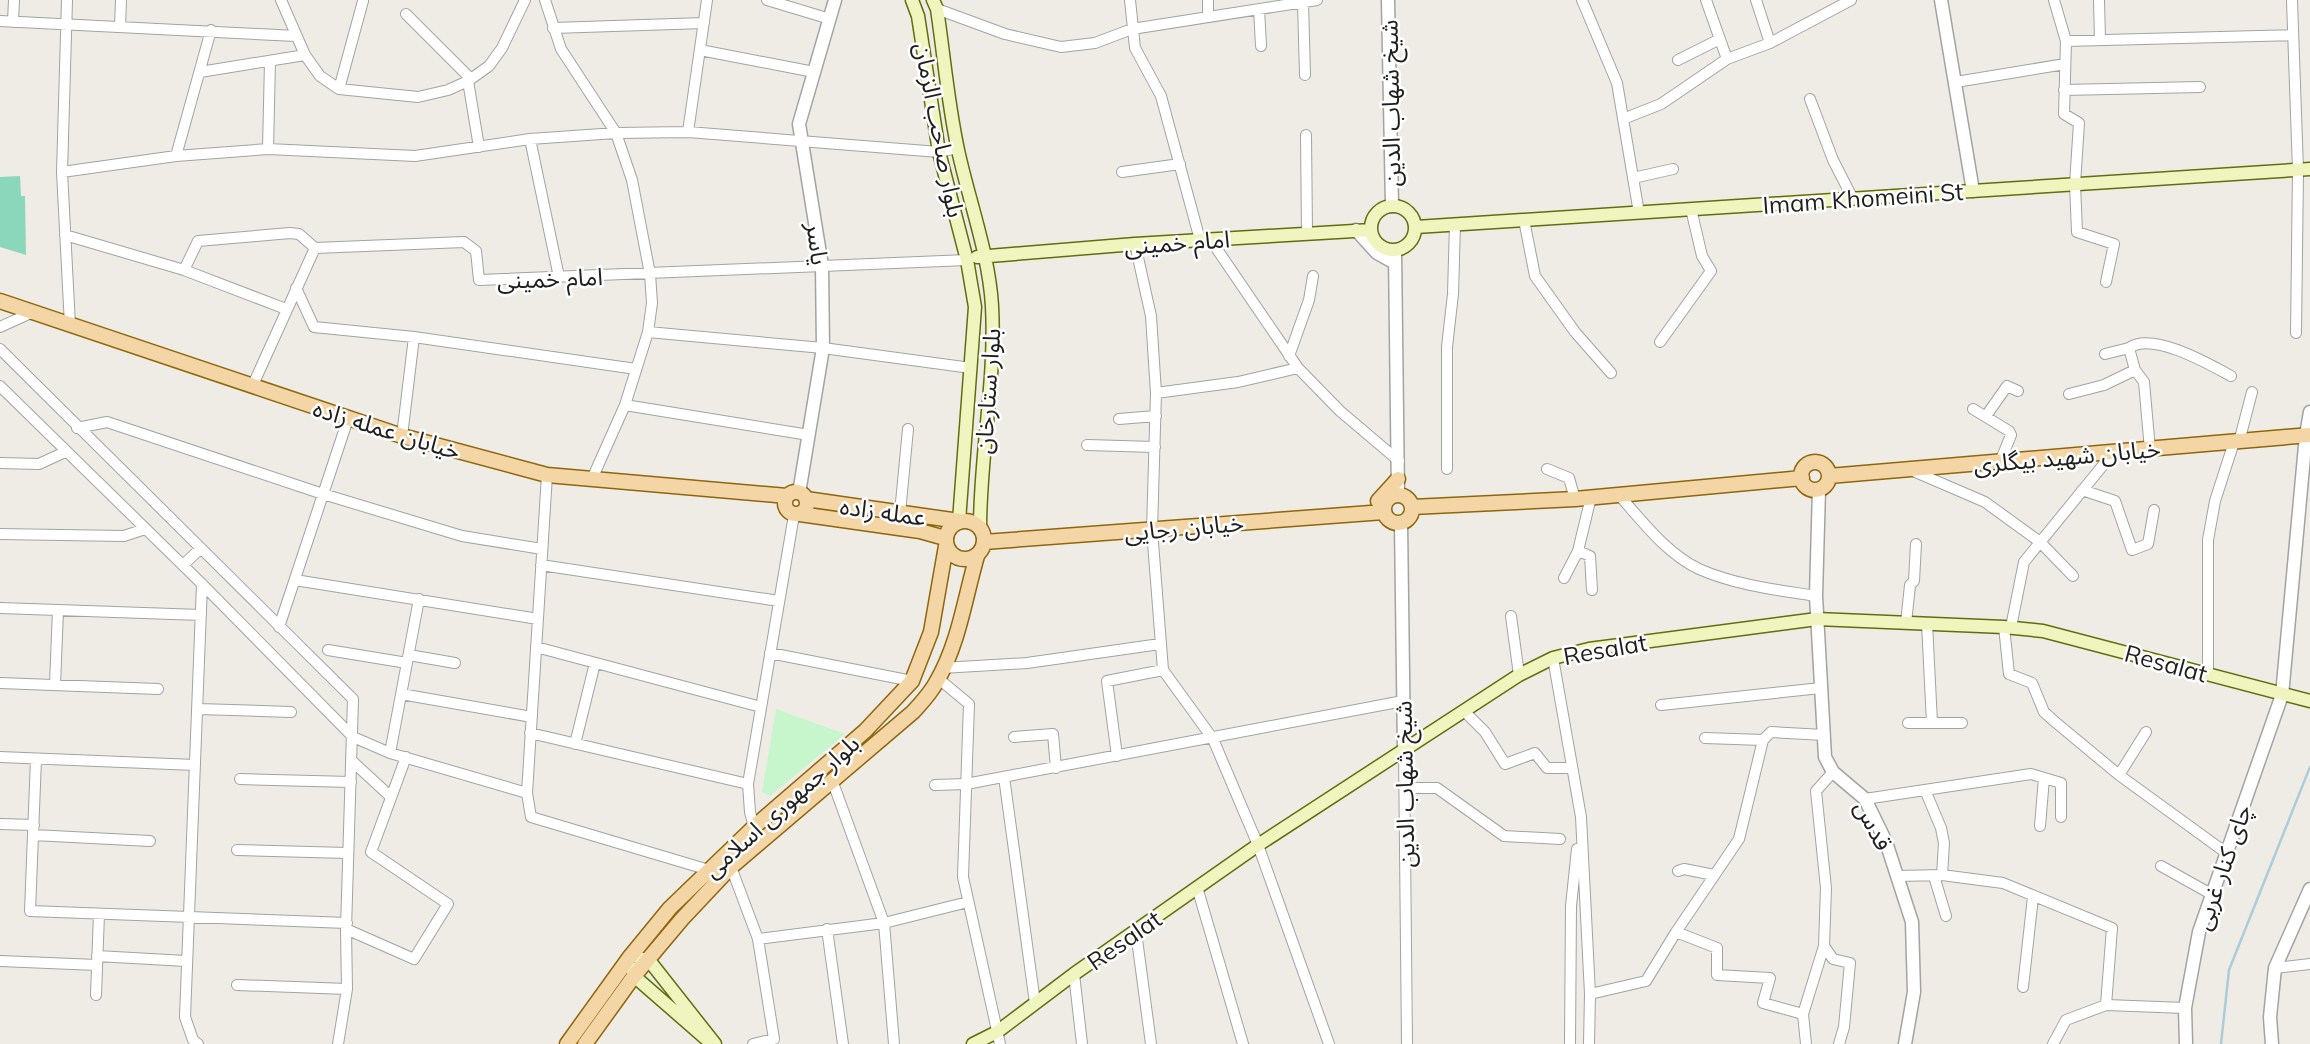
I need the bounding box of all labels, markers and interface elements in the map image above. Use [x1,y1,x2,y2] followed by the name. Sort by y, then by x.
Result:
[1374,19,1409,187] street label: شیخ شهاب الدین
[908,40,972,220] street label: بلوار صاحب الزمان
[1762,176,1964,220] street label: Imam Khomeini St
[800,220,835,267] street label: یاسر
[1123,223,1231,265] street label: امام خمینی
[496,261,604,299] street label: امام خمینی
[968,327,1006,455] street label: بلوار ستارخان
[310,392,464,466] street label: خیابان عمله زاده
[1972,433,2162,479] street label: خیابان شهید بیگلری
[838,490,928,532] street label: عمله زاده
[1123,507,1245,547] street label: خیابان رجایی
[1561,627,1649,671] street label: Resalat
[2121,638,2211,688] street label: Resalat
[1388,700,1423,868] street label: شیخ شهاب الدین
[697,728,865,884] street label: بلوار جمهوری اسلامی
[1848,795,1900,855] street label: قدس
[2187,800,2258,934] street label: چای کنار غربی
[1081,904,1167,976] street label: Resalat

